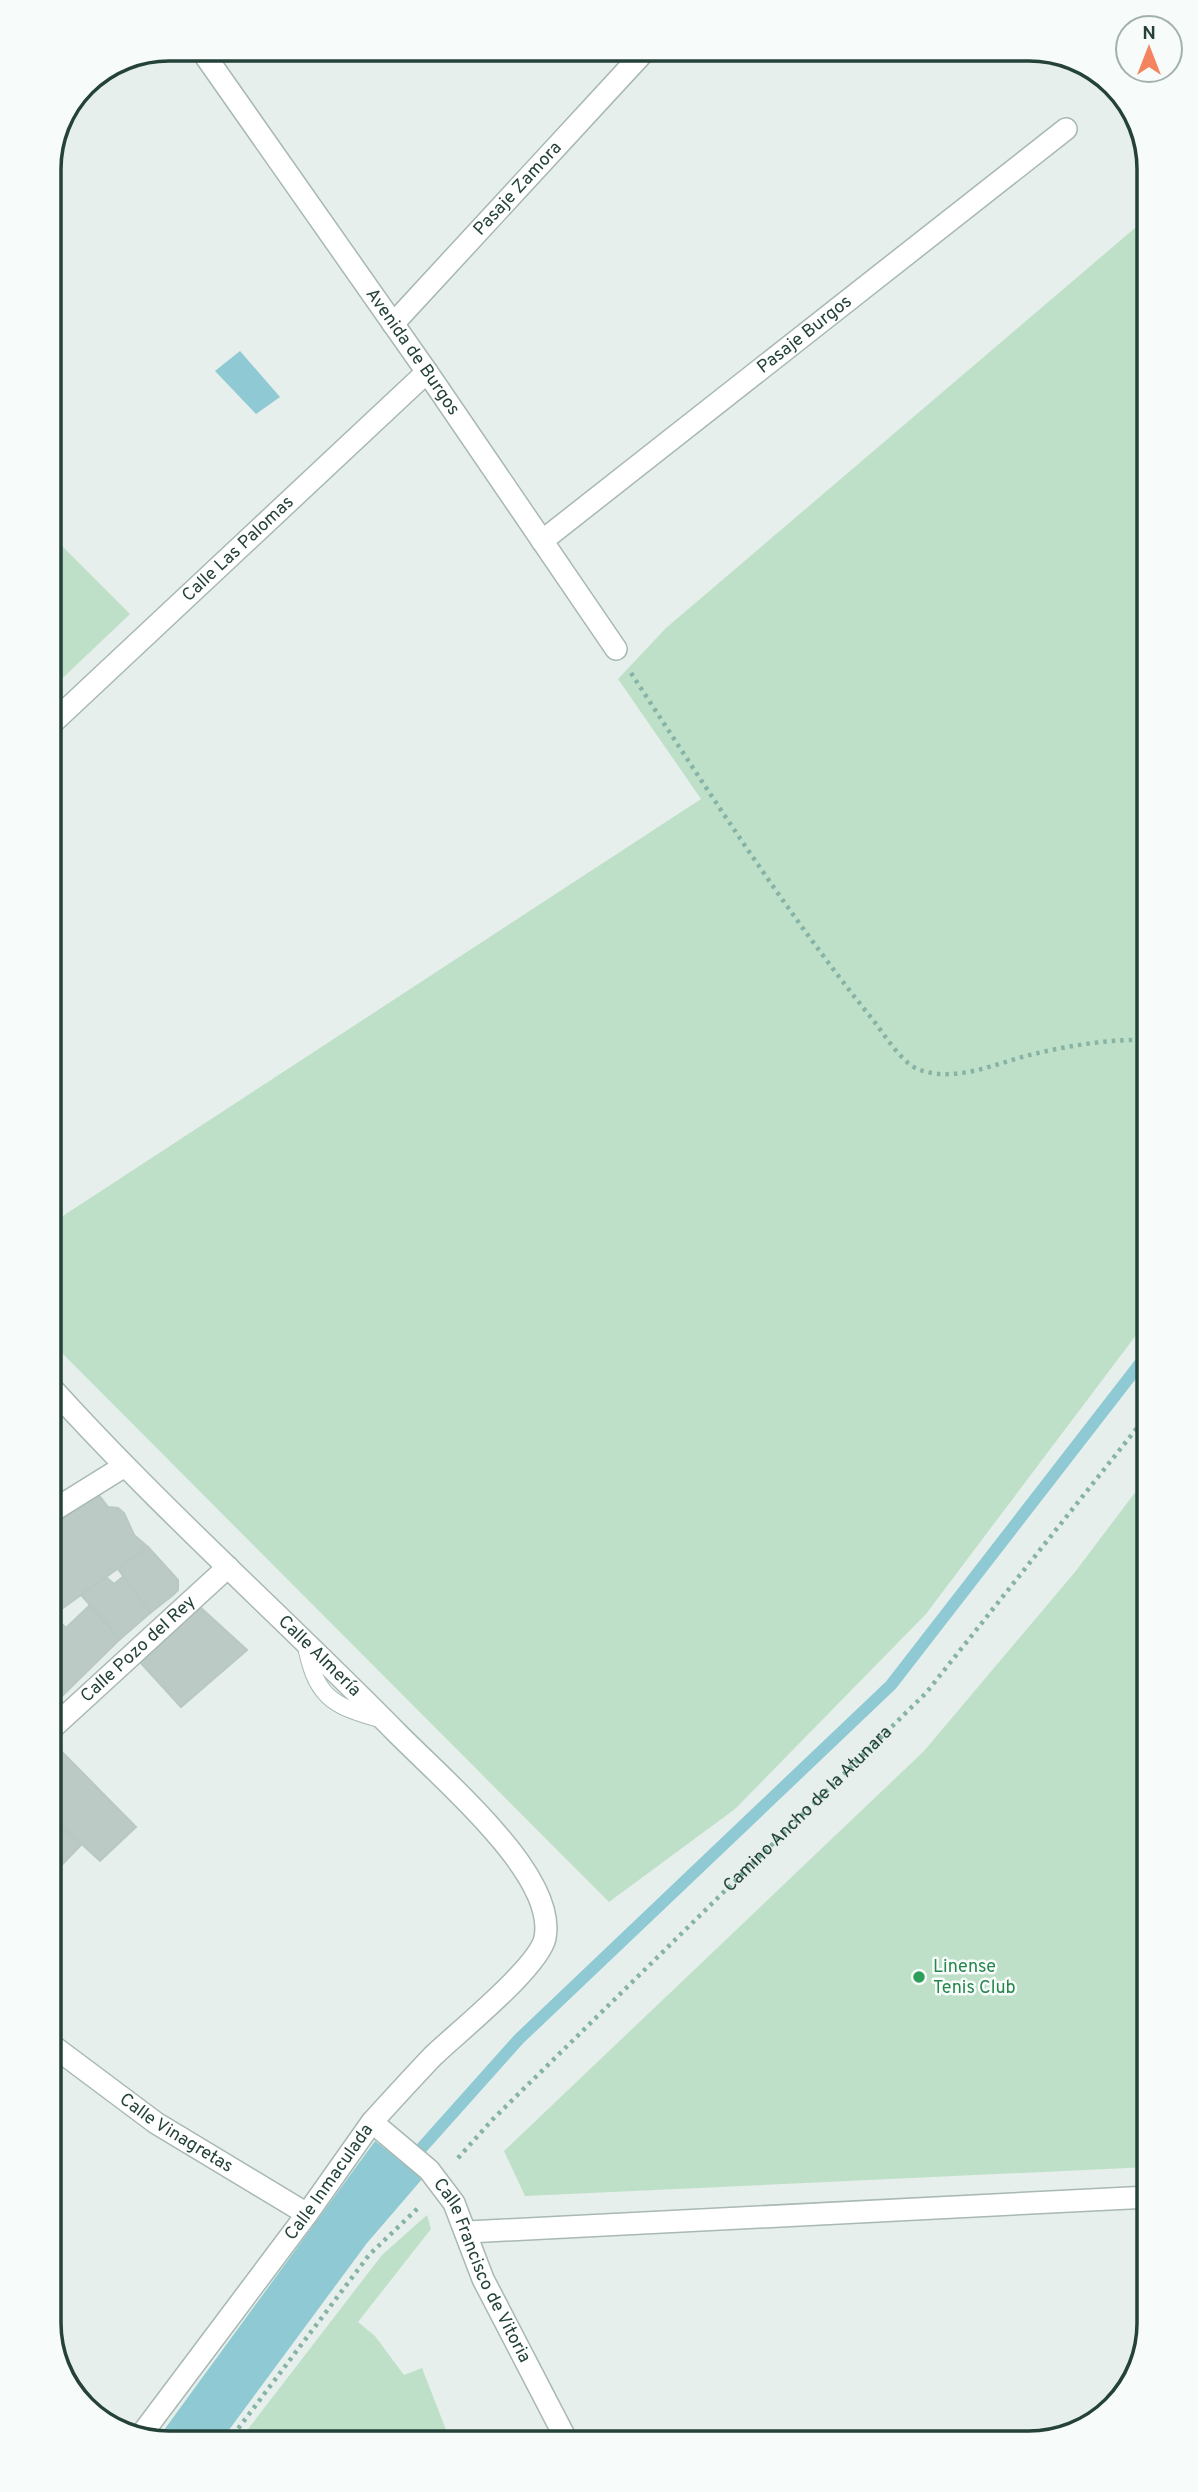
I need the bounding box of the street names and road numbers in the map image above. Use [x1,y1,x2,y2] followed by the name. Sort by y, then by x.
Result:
[469,137,567,241] street label: Pasaje Zamora
[360,284,465,420] street label: Avenida de Burgos
[753,290,857,379] street label: Pasaje Burgos
[177,491,299,607] street label: Calle Las Palomas
[76,1591,201,1708] street label: Calle Pozo del Rey
[273,1610,366,1702] street label: Calle Almería
[718,1721,897,1897] street label: Camino Ancho de la Atunara
[115,2088,237,2178] street label: Calle Vinagretas
[280,2119,378,2245] street label: Calle Inmaculada
[428,2174,536,2367] street label: Calle Francisco de Vitoria

